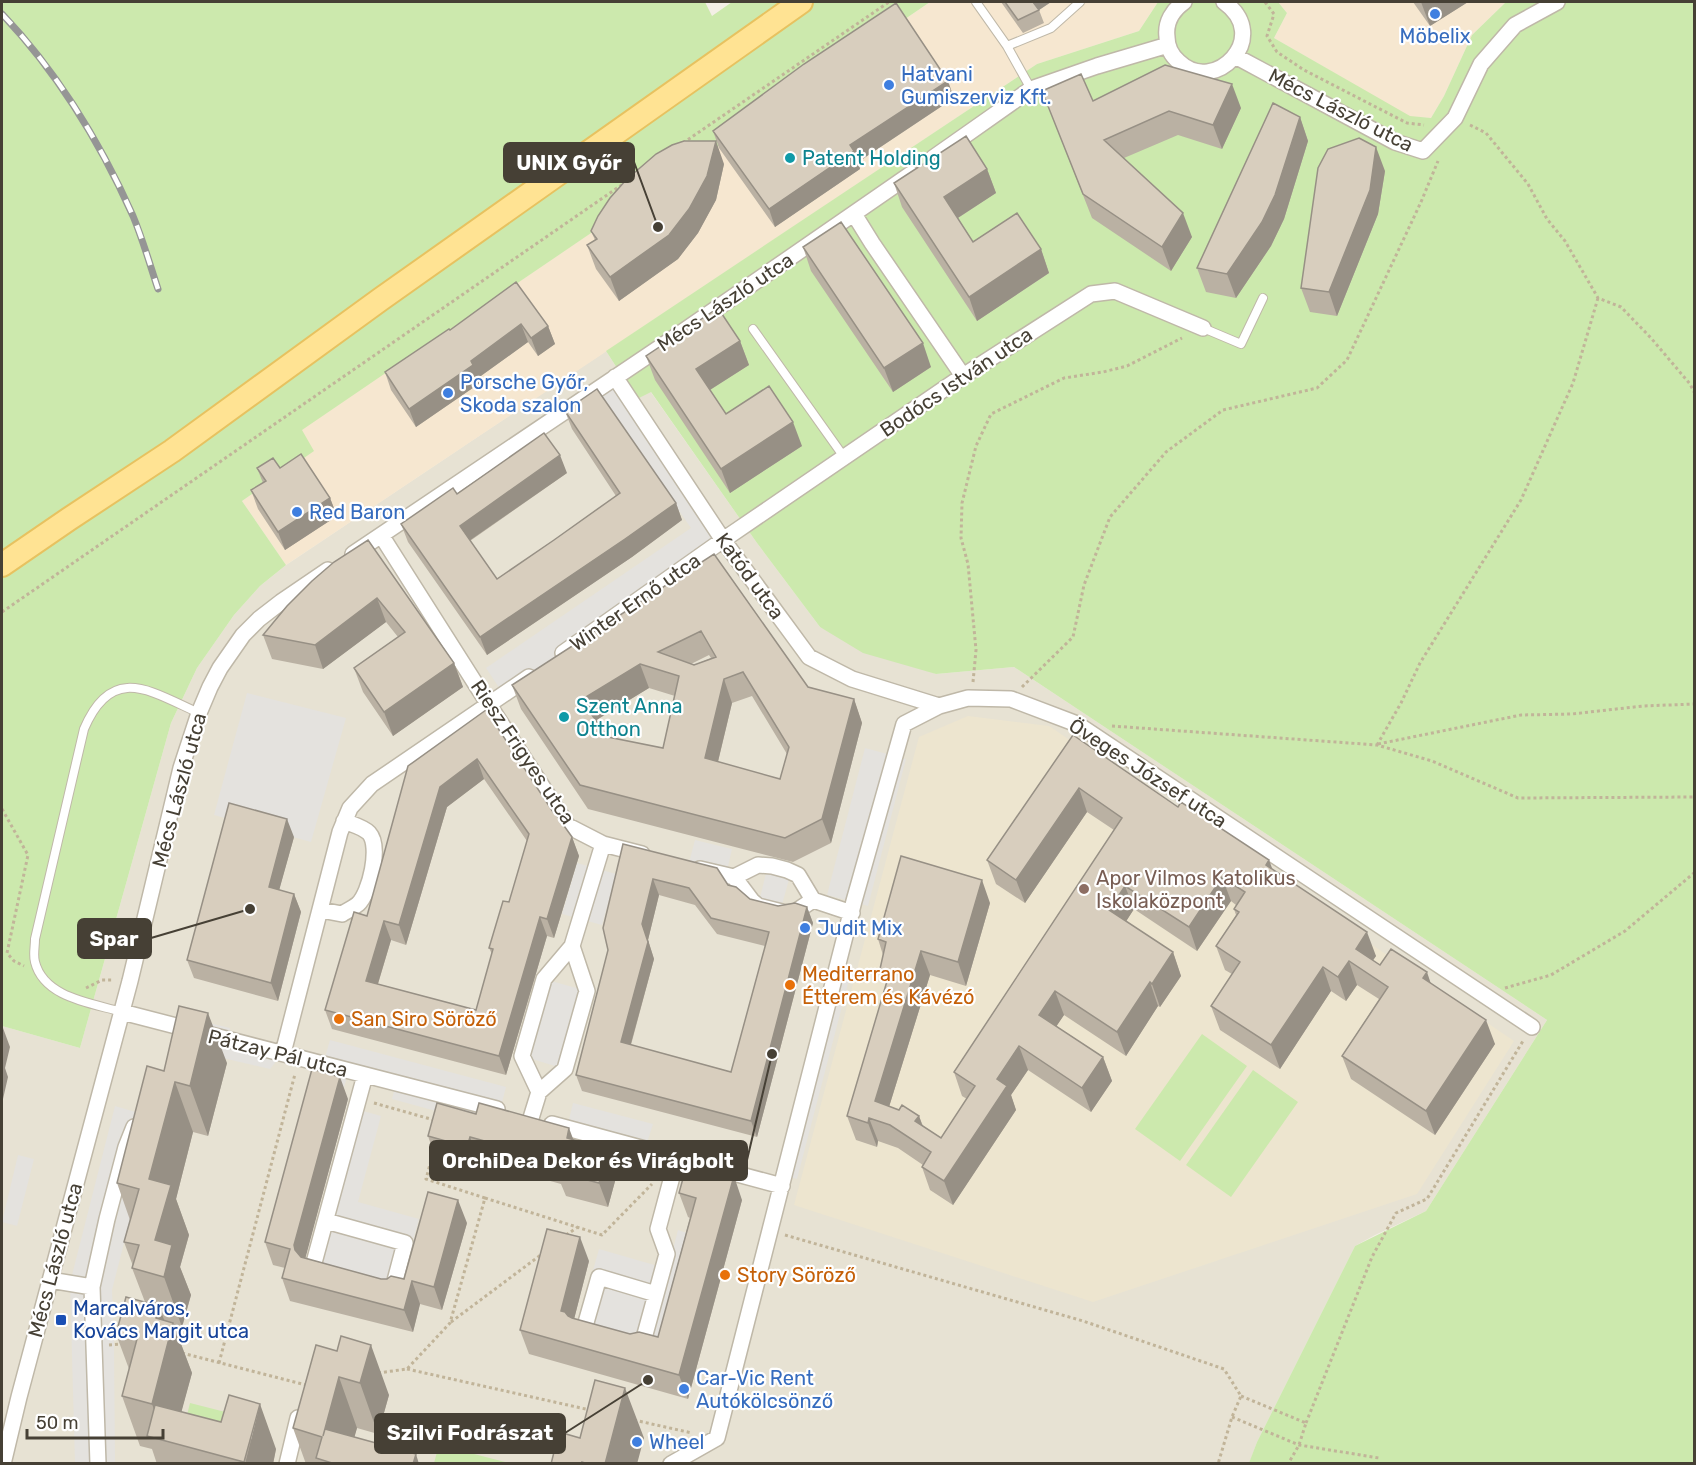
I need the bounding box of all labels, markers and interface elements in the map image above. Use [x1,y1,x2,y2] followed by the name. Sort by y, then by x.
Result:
[1428,7,1442,21] marker: Möbelix
[1400,24,1471,48] place label: Möbelix
[901,62,1052,109] place label: Hatvani Gumiszerviz Kft.
[1265,63,1417,157] street label: Mécs László utca
[882,78,896,92] marker: Hatvani Gumiszerviz Kft.
[504,143,634,182] callout: UNIX Győr
[802,146,941,170] place label: Patent Holding
[516,150,622,175] text: UNIX Győr
[783,151,797,165] marker: Patent Holding
[652,248,798,356] street label: Mécs László utca
[875,322,1037,442] street label: Bodócs István utca
[460,370,589,417] place label: Porsche Győr, Skoda szalon
[441,386,455,400] marker: Porsche Győr, Skoda szalon
[309,500,405,524] place label: Red Baron
[290,505,304,519] marker: Red Baron
[711,528,789,624] street label: Katód utca
[565,548,705,656] street label: Winter Ernő utca
[466,675,580,829] street label: Riesz Frigyes utca
[576,694,683,741] place label: Szent Anna Otthon
[147,710,211,870] street label: Mécs László utca
[557,710,571,724] marker: Szent Anna Otthon
[1065,713,1231,833] street label: Öveges József utca
[1096,866,1296,913] place label: Apor Vilmos Katolikus Iskolaközpont
[1077,882,1091,896] marker: Apor Vilmos Katolikus Iskolaközpont
[817,916,903,940] place label: Judit Mix
[78,919,151,958] callout: Spar
[798,921,812,935] marker: Judit Mix
[89,926,139,951] text: Spar
[802,962,975,1009] place label: Mediterrano Étterem és Kávézó
[783,978,797,992] marker: Mediterrano Étterem és Kávézó
[351,1007,497,1031] place label: San Siro Söröző
[332,1012,346,1026] marker: San Siro Söröző
[206,1024,350,1082] street label: Pátzay Pál utca
[430,1141,747,1180] callout: OrchiDea Dekor és Virágbolt
[442,1148,734,1173] text: OrchiDea Dekor és Virágbolt
[23,1180,87,1340] street label: Mécs László utca
[737,1263,856,1287] place label: Story Söröző
[718,1268,732,1282] marker: Story Söröző
[73,1296,249,1343] place label: Marcalváros, Kovács Margit utca
[54,1313,68,1327] marker: Marcalváros, Kovács Margit utca
[696,1366,833,1413] place label: Car-Vic Rent Autókölcsönző
[677,1382,691,1396] marker: Car-Vic Rent Autókölcsönző
[27,1402,164,1440] scale bar
[36,1412,79,1434] text: 50 m
[375,1414,565,1453] callout: Szilvi Fodrászat
[387,1420,553,1445] text: Szilvi Fodrászat
[649,1430,704,1454] place label: Wheel
[630,1435,644,1449] marker: Wheel

